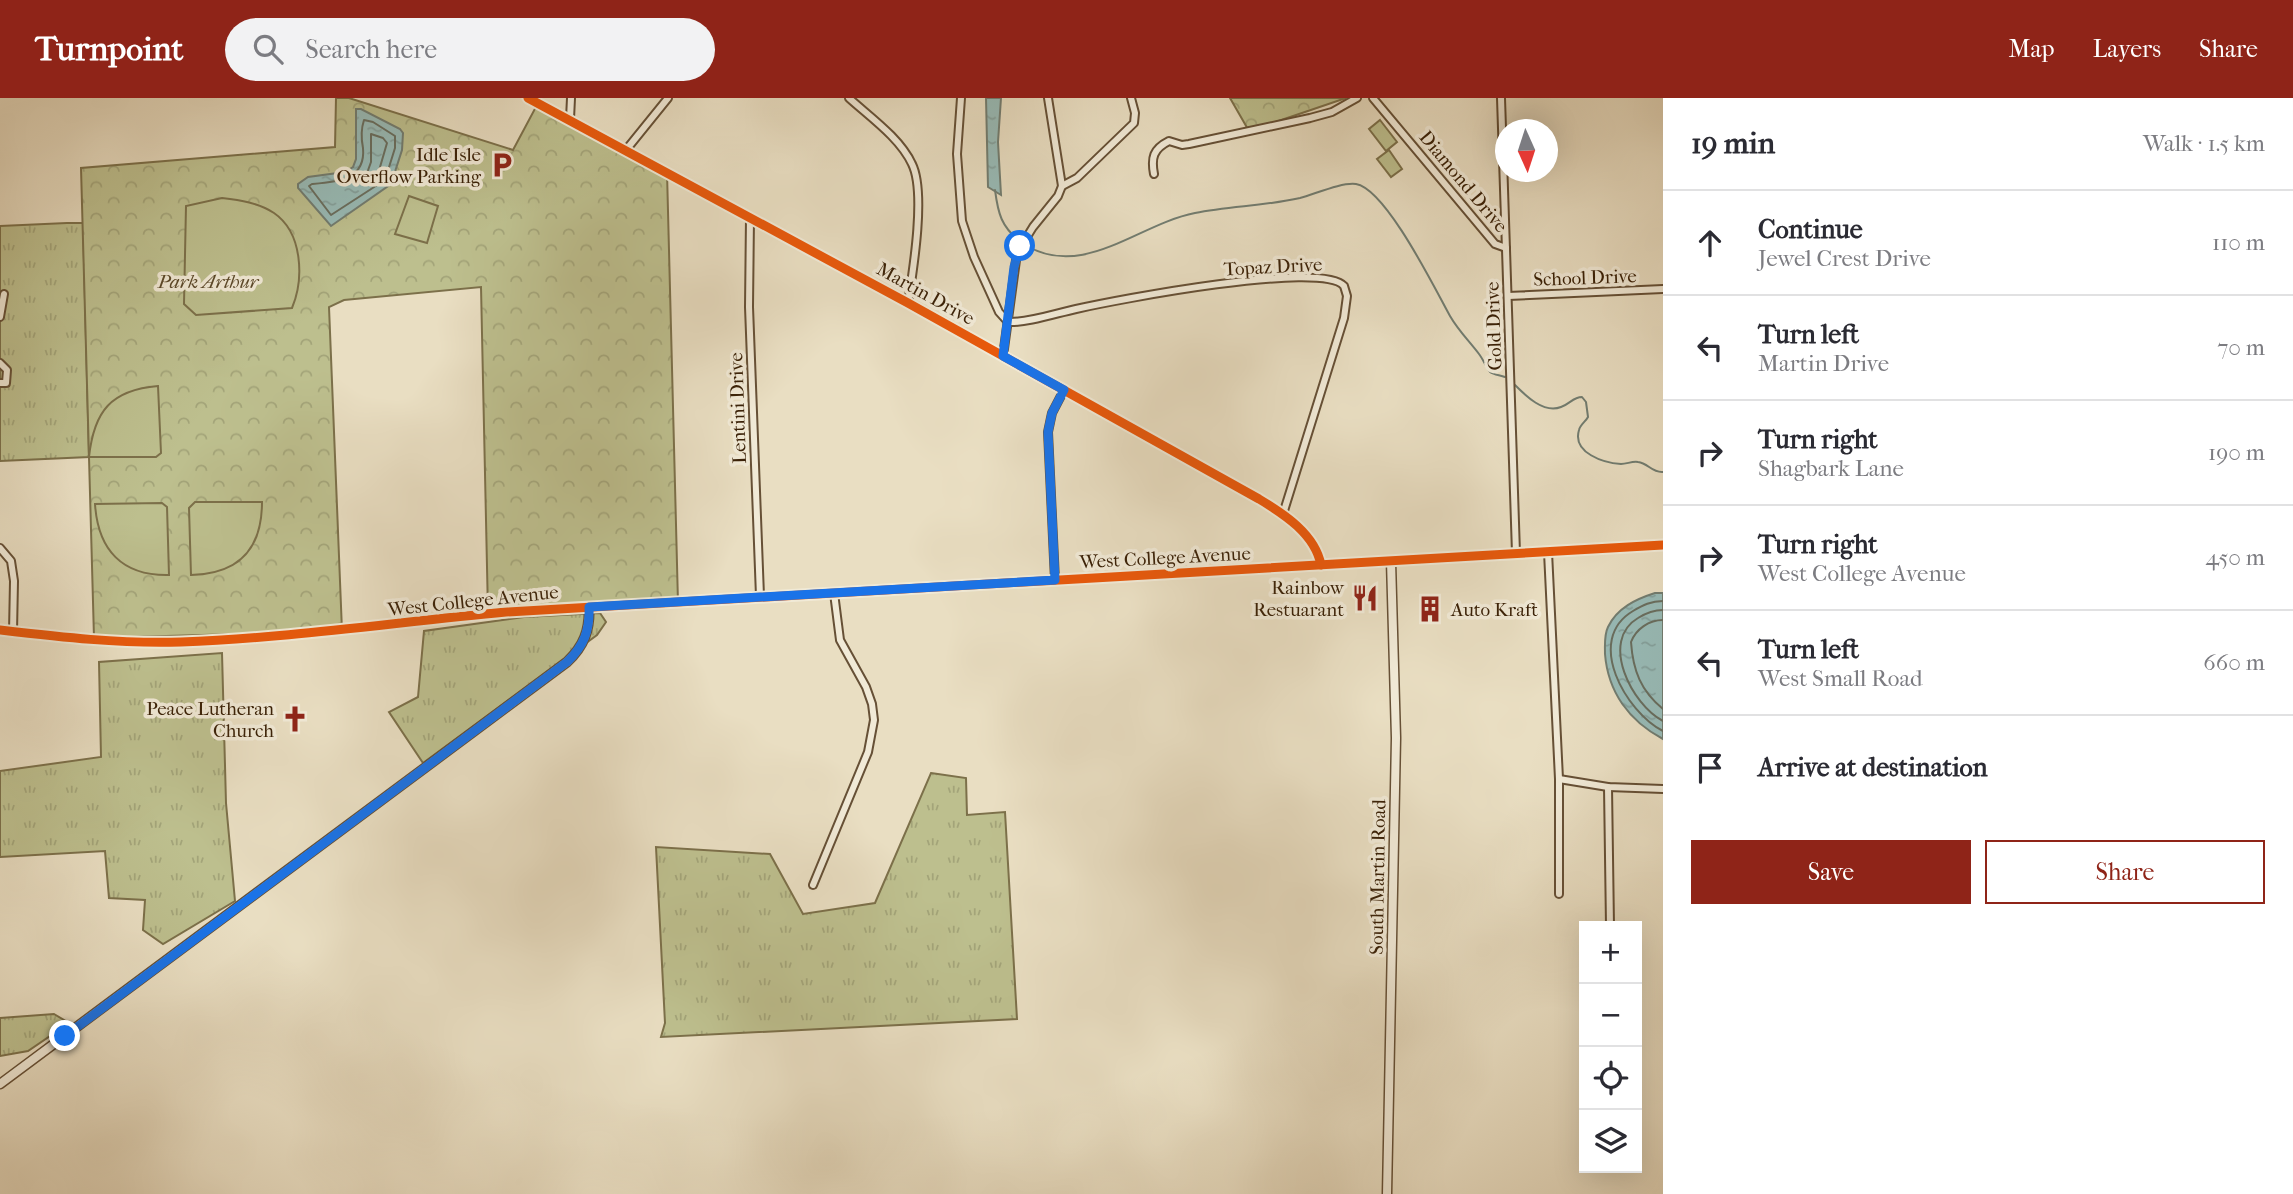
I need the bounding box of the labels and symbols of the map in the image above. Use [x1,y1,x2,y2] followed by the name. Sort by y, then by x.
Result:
[1495,119,1558,182] north arrow
[1414,126,1512,237] street label: Diamond Drive
[336,144,482,188] place label: Idle Isle Overflow Parking
[487,150,517,180] parking icon: Idle Isle Overflow Parking
[1004,230,1035,261] route start
[1223,253,1323,281] street label: Topaz Drive
[873,258,978,330] street label: Martin Drive
[1533,265,1637,291] street label: School Drive
[157,271,260,293] park label: Park Arthur
[1481,281,1507,371] street label: Gold Drive
[725,352,751,464] street label: Lentini Drive
[1078,543,1251,574] street label: West College Avenue
[1253,577,1345,621] place label: Rainbow Restuarant
[386,581,560,621] street label: West College Avenue
[1350,583,1380,613] restaurant icon: Rainbow Restuarant
[1415,594,1445,624] building icon: Auto Kraft
[1450,599,1538,621] place label: Auto Kraft
[146,698,274,742] place label: Peace Lutheran Church
[280,704,310,734] church icon: Peace Lutheran Church
[1366,798,1390,955] street label: South Martin Road
[49,1020,80,1051] route end

